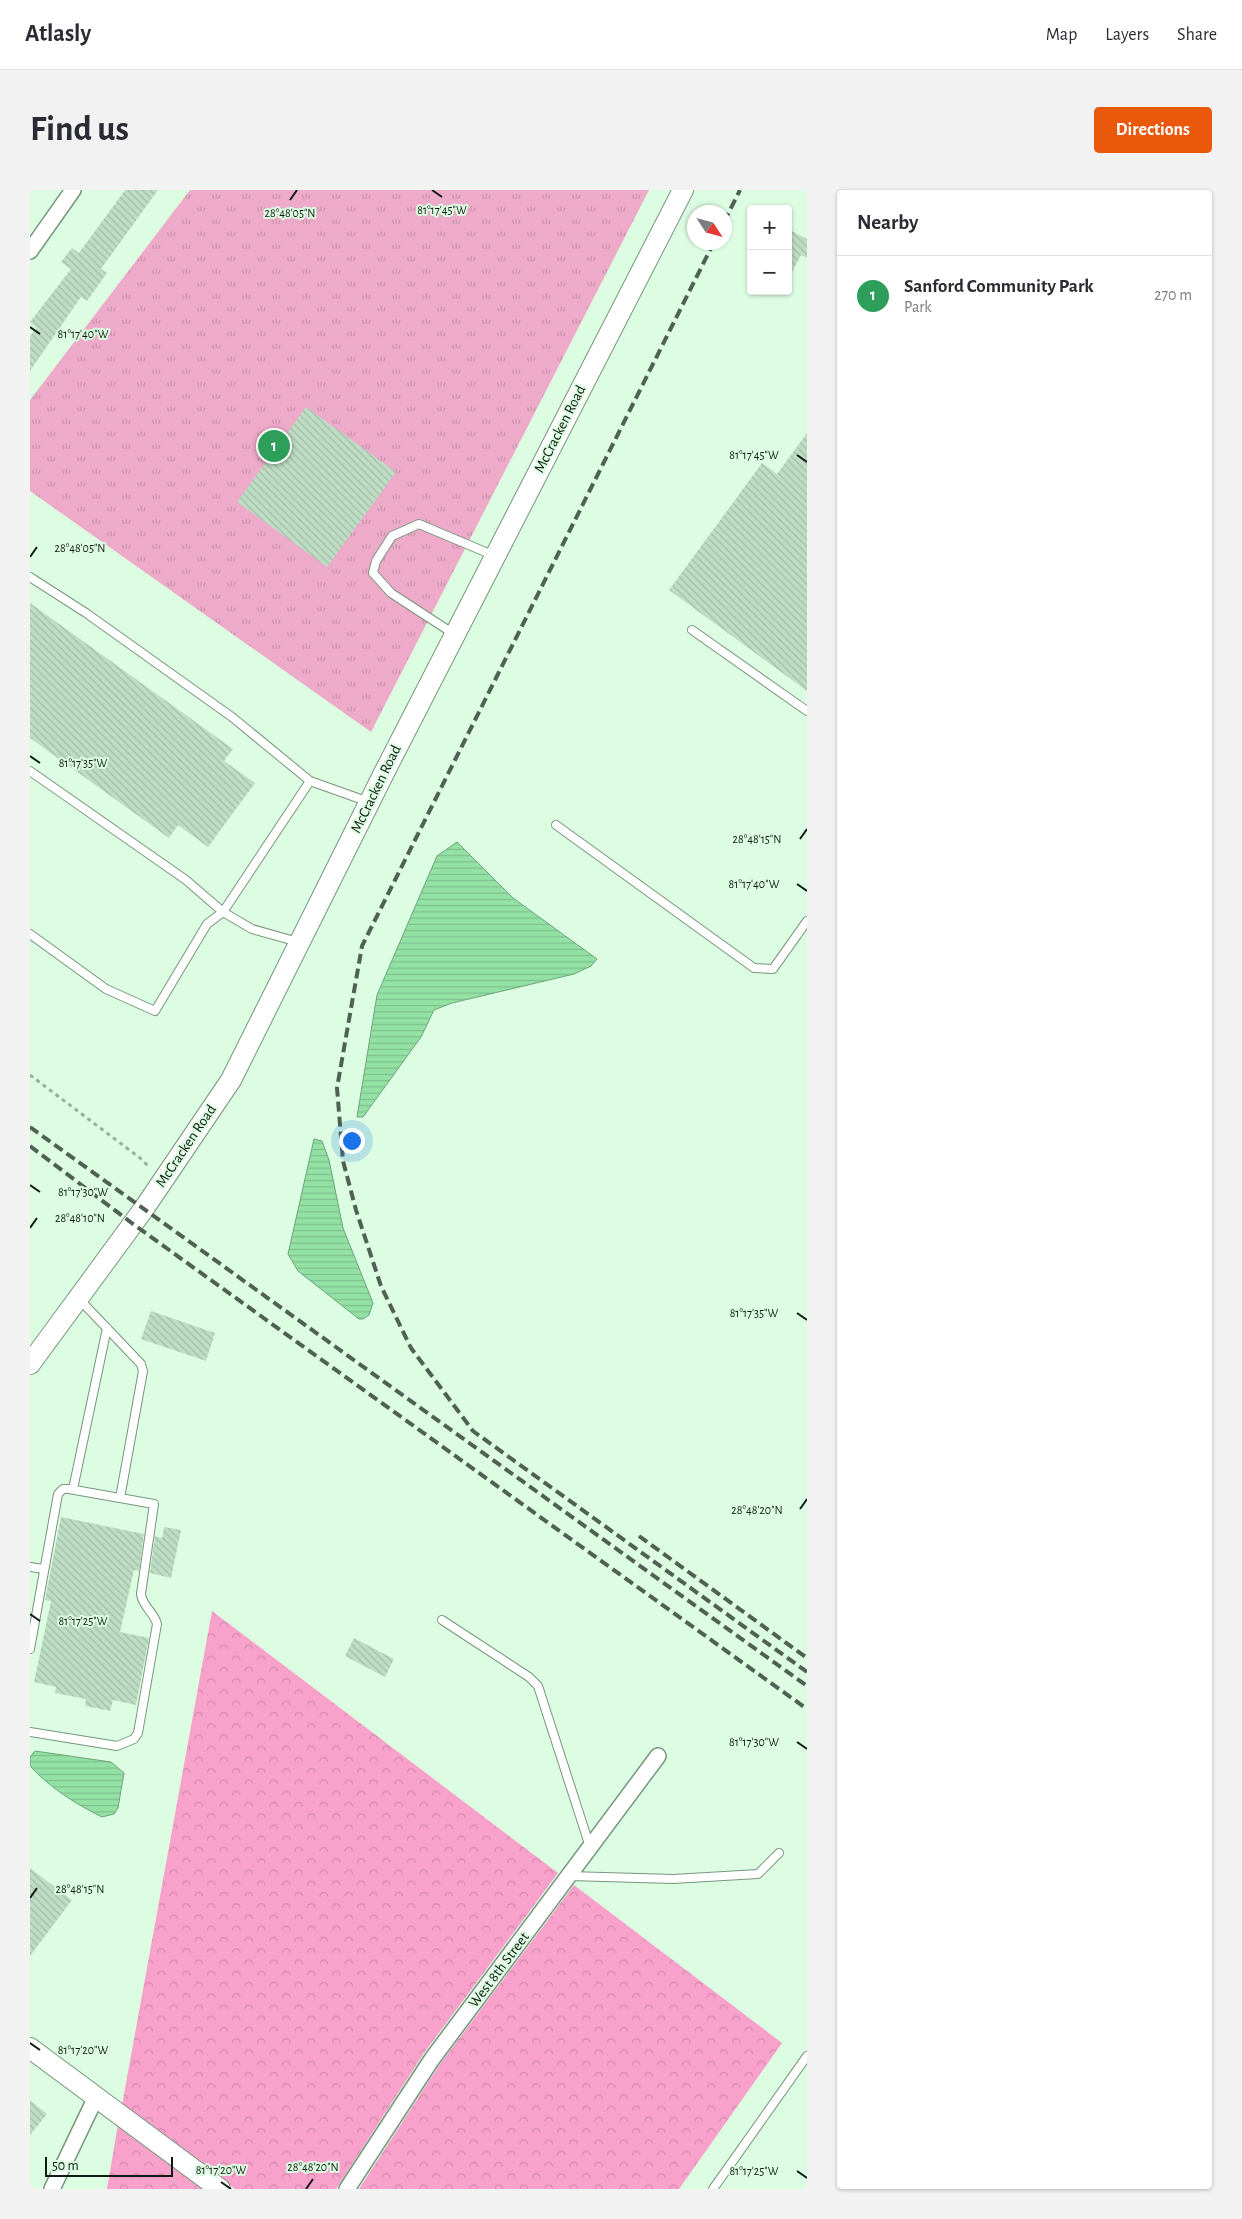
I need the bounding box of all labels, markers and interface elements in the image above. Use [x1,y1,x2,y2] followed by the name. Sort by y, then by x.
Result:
[25,22,91,46] text: Atlasly
[1046,26,1077,44] text: Map
[1105,26,1149,44] text: Layers
[1177,26,1217,44] text: Share
[1094,107,1212,153] button: Directions
[30,112,129,147] text: Find us
[417,204,467,216] text: 81°17'45"W
[687,205,732,250] north arrow
[747,205,792,295] map controls
[747,205,792,250] button: +
[264,207,316,219] text: 28°48'05"N
[857,212,918,233] text: Nearby
[747,250,792,295] button: −
[904,277,1094,296] text: Sanford Community Park
[870,287,876,303] text: 1
[1154,287,1192,303] text: 270 m
[904,299,932,315] text: Park
[58,328,109,340] text: 81°17'40"W
[532,383,589,475] street label: McCracken Road
[258,427,290,465] pin: 1
[729,449,779,461] text: 81°17'45"W
[54,542,106,554] text: 28°48'05"N
[348,742,404,835] street label: McCracken Road
[59,757,108,769] text: 81°17'35"W
[733,833,781,845] text: 28°48'15"N
[729,878,780,890] text: 81°17'40"W
[153,1102,219,1190] street label: McCracken Road
[339,1128,365,1154] your location
[58,1186,108,1198] text: 81°17'30"W
[55,1212,105,1224] text: 28°48'10"N
[730,1307,779,1319] text: 81°17'35"W
[731,1504,783,1516] text: 28°48'20"N
[58,1615,108,1627] text: 81°17'25"W
[729,1736,779,1748] text: 81°17'30"W
[56,1883,104,1895] text: 28°48'15"N
[466,1929,532,2010] street label: West 8th Street
[58,2044,109,2056] text: 81°17'20"W
[45,2154,172,2177] scale bar
[52,2159,79,2173] text: 50 m
[287,2161,339,2173] text: 28°48'20"N
[196,2164,247,2176] text: 81°17'20"W
[729,2165,779,2177] text: 81°17'25"W

